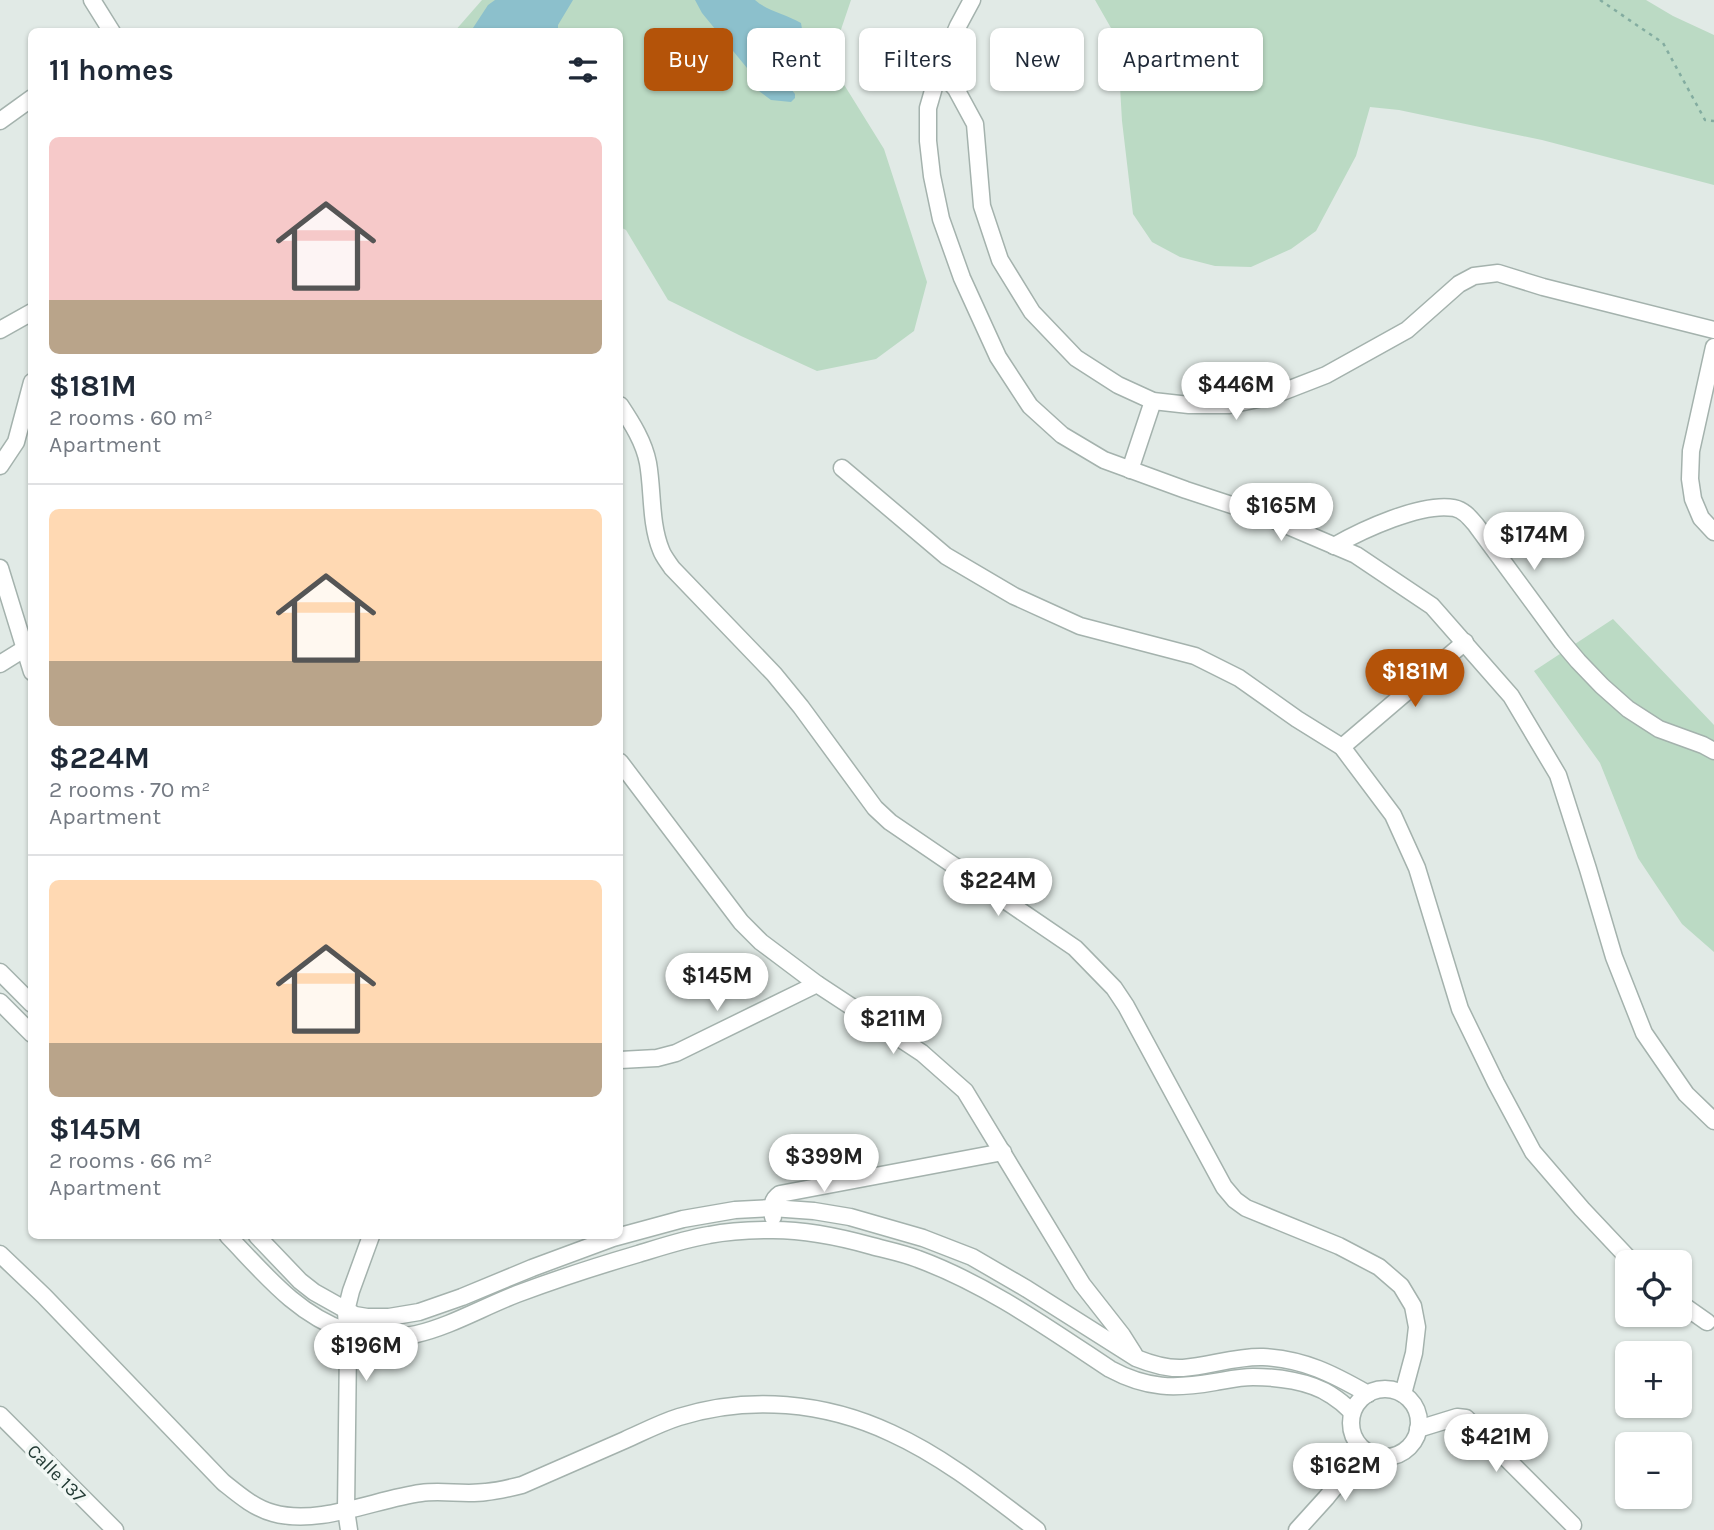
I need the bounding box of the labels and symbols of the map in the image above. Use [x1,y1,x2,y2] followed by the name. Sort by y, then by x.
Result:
[1187,362,1285,422] pin: $446M
[1232,484,1330,543] pin: $165M
[1485,512,1583,572] pin: $174M
[1366,650,1464,709] pin: $181M
[949,858,1047,918] pin: $224M
[668,954,766,1013] pin: $145M
[844,996,942,1056] pin: $211M
[775,1134,873,1194] pin: $399M
[317,1324,415,1383] pin: $196M
[1447,1414,1545,1474] pin: $421M
[23,1440,90,1508] street label: Calle 137
[1296,1444,1394,1503] pin: $162M

